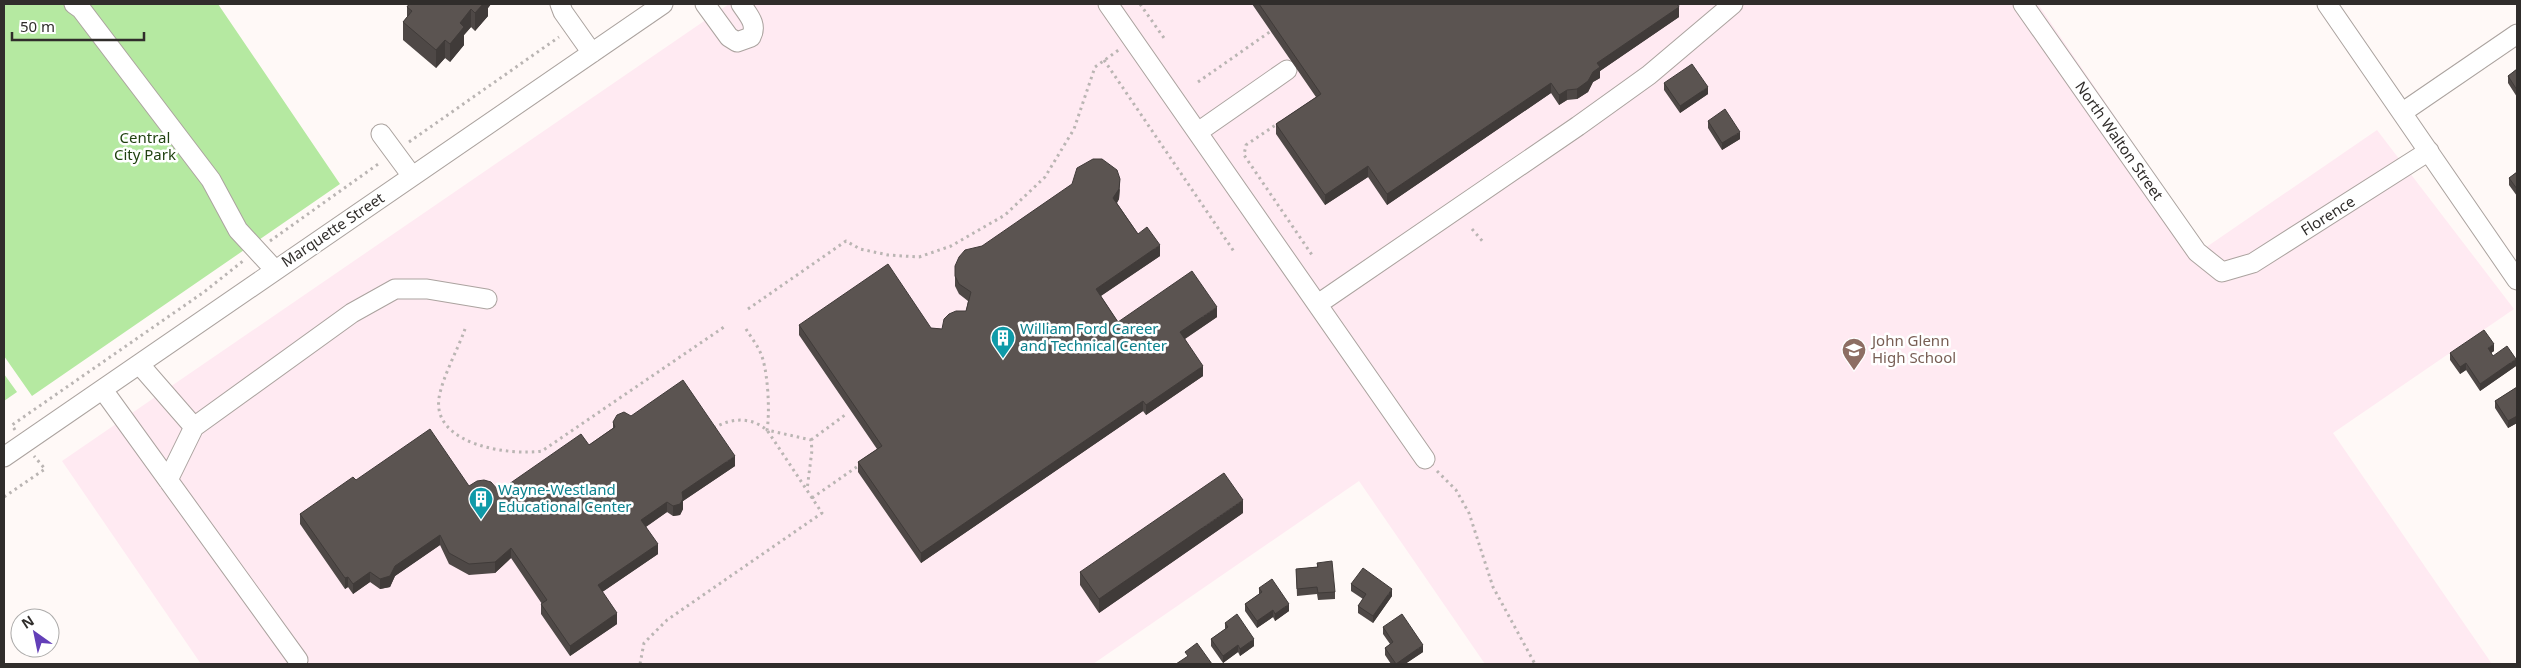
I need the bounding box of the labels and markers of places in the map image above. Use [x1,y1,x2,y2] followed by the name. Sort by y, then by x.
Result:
[1020,318,1167,355] place label: William Ford Career and Technical Center
[990,325,1016,359] building icon: William Ford Career and Technical Center
[1870,330,1956,367] place label: John Glenn High School
[1841,337,1867,371] school or university icon: John Glenn High School
[498,479,632,516] place label: Wayne-Westland Educational Center
[468,486,494,520] building icon: Wayne-Westland Educational Center

